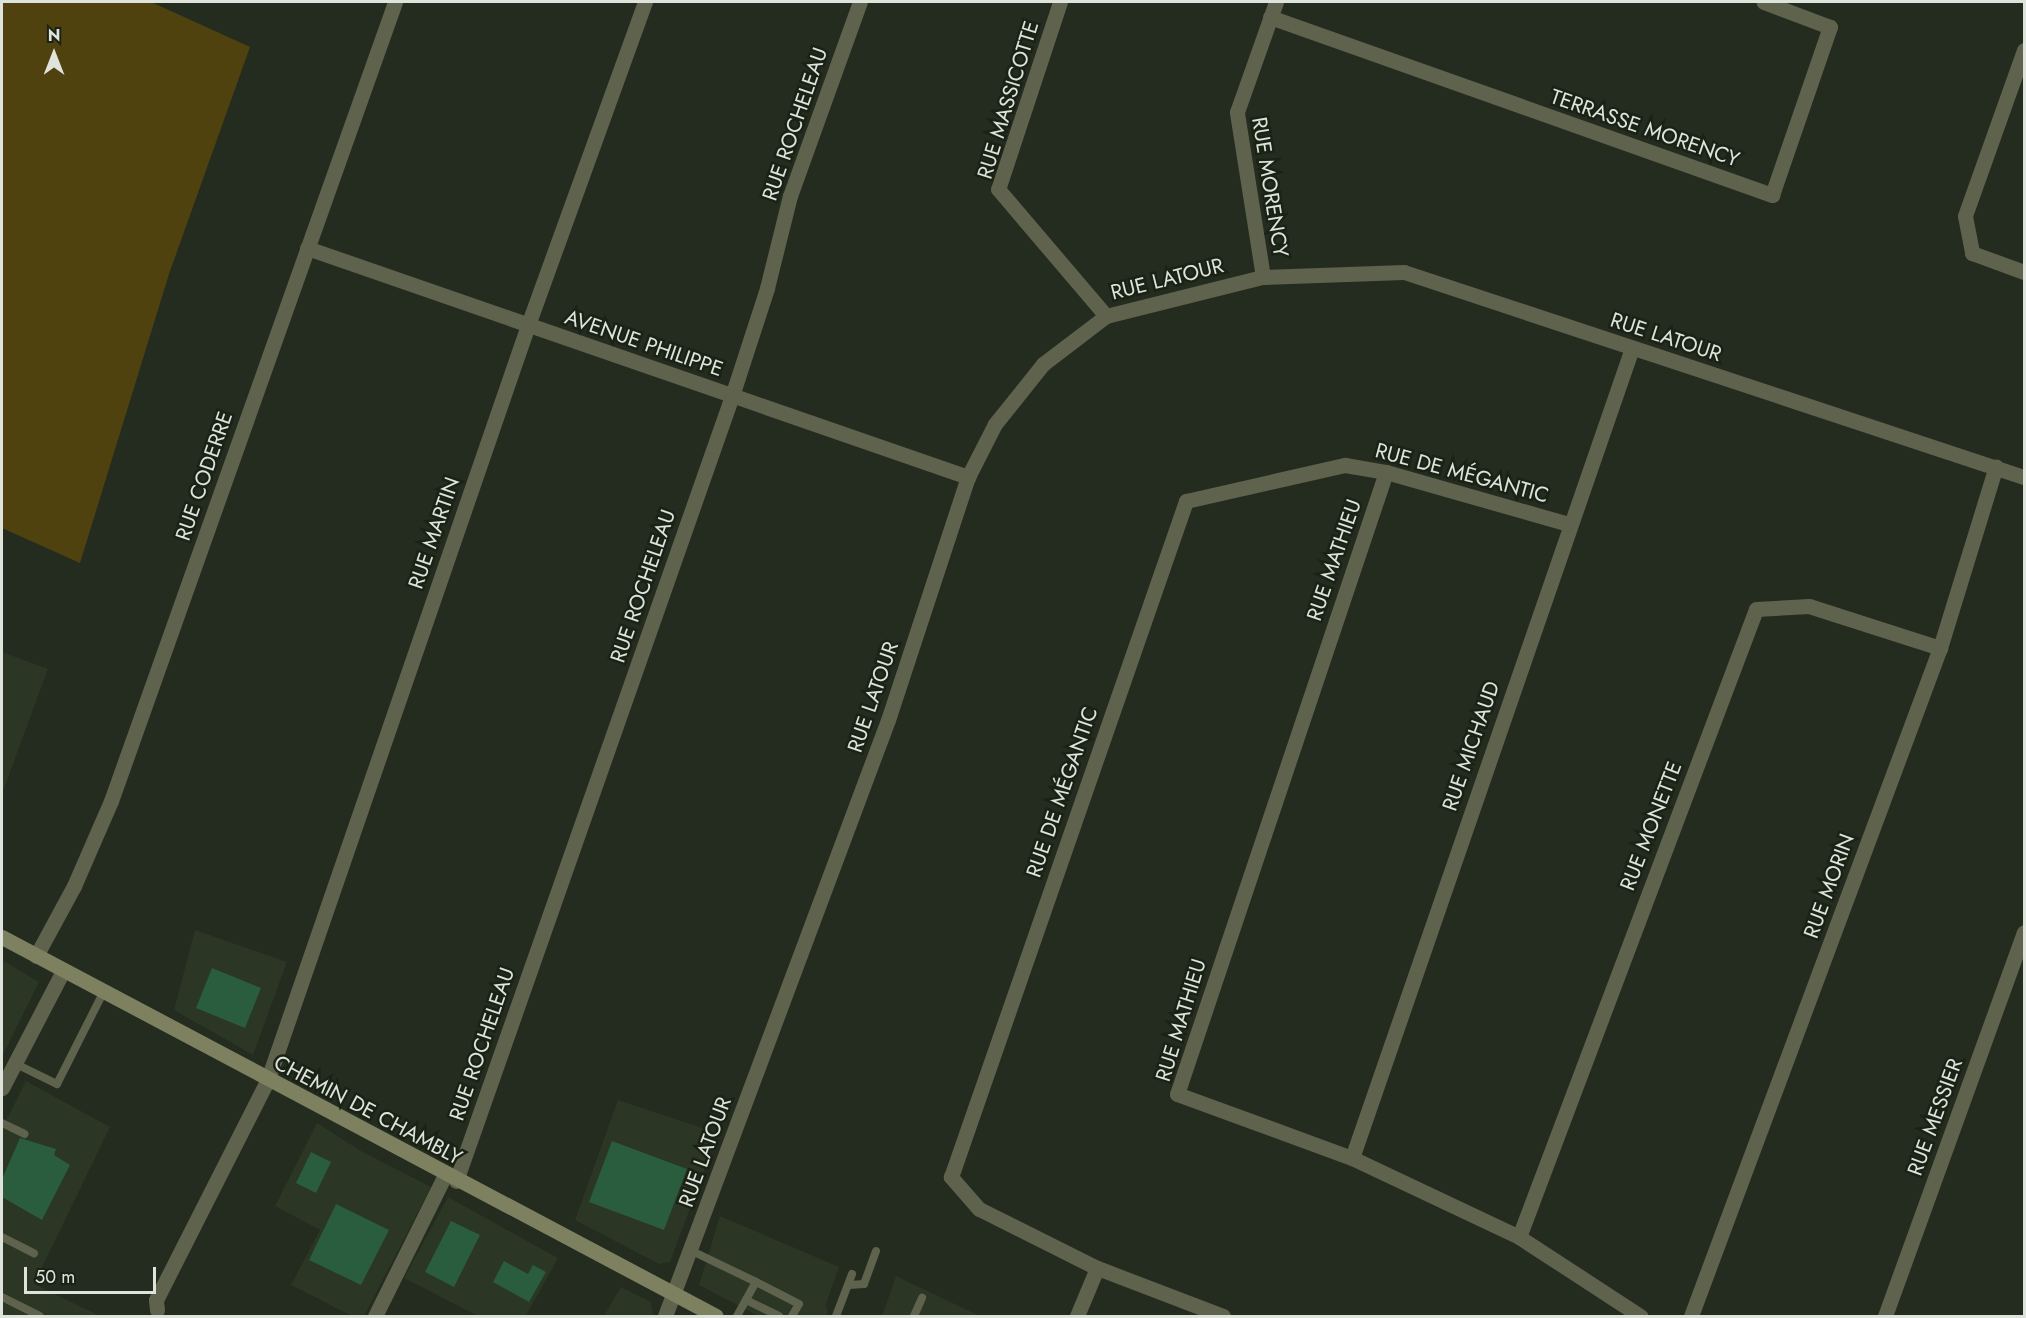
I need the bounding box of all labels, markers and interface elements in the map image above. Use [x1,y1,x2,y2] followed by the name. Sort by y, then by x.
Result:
[972,18,1044,182] street label: RUE MASSICOTTE
[24,24,84,84] north arrow
[48,24,60,47] text: N
[757,44,833,204] street label: RUE ROCHELEAU
[1547,84,1743,172] street label: TERRASSE MORENCY
[1246,115,1294,259] street label: RUE MORENCY
[1108,253,1226,305] street label: RUE LATOUR
[562,304,726,382] street label: AVENUE PHILIPPE
[1607,307,1725,367] street label: RUE LATOUR
[170,408,238,544] street label: RUE CODERRE
[1373,438,1551,508] street label: RUE DE MÉGANTIC
[403,474,465,592] street label: RUE MARTIN
[1301,496,1367,624] street label: RUE MATHIEU
[605,506,681,666] street label: RUE ROCHELEAU
[842,638,904,756] street label: RUE LATOUR
[1437,678,1505,814] street label: RUE MICHAUD
[1021,704,1103,880] street label: RUE DE MÉGANTIC
[1615,758,1687,894] street label: RUE MONETTE
[1798,830,1860,942] street label: RUE MORIN
[1150,956,1212,1084] street label: RUE MATHIEU
[444,964,520,1124] street label: RUE ROCHELEAU
[270,1050,466,1170] street label: CHEMIN DE CHAMBLY
[1902,1055,1968,1179] street label: RUE MESSIER
[673,1093,737,1211] street label: RUE LATOUR
[27,1255,159,1293] scale bar
[35,1264,75,1290] text: 50 m

